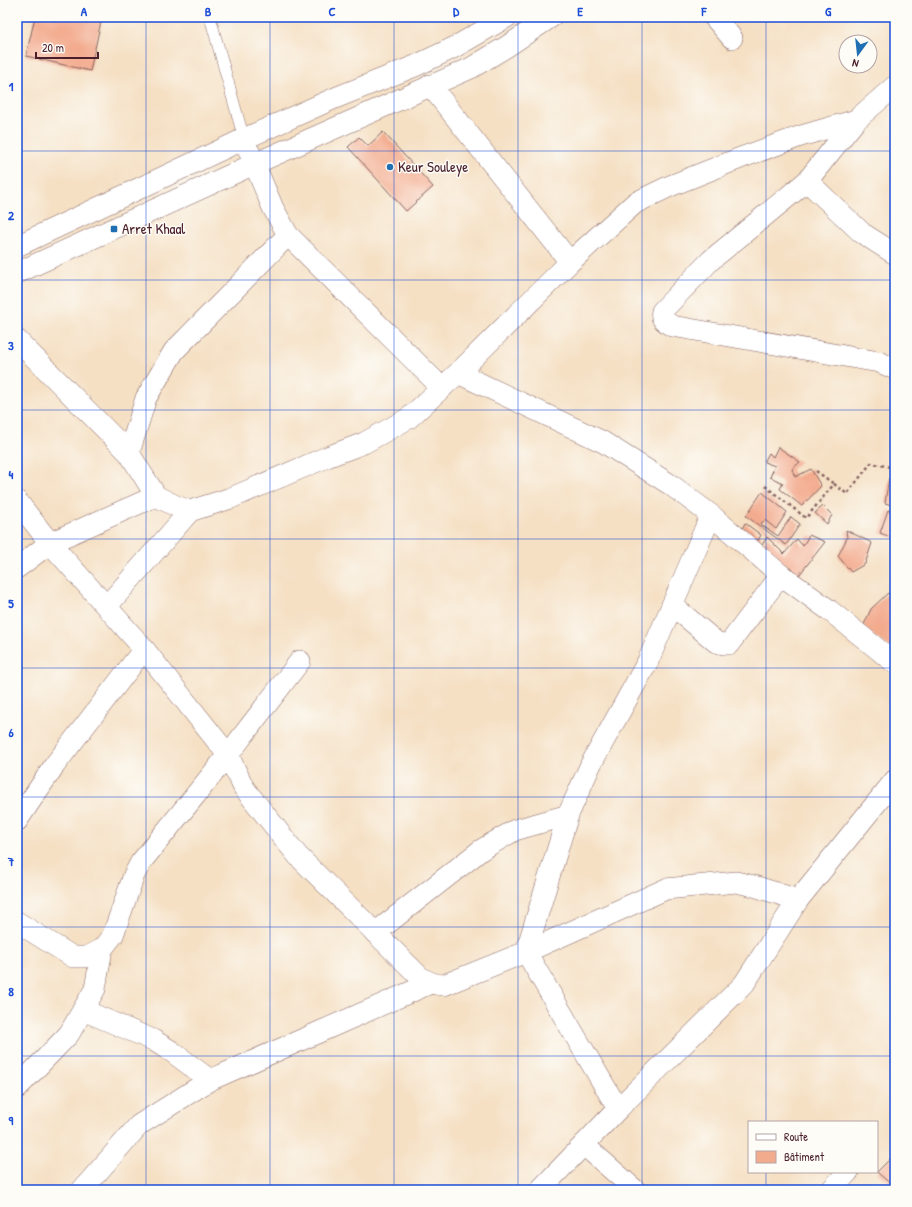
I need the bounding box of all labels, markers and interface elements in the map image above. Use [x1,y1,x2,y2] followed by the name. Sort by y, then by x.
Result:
[81,2,88,20] text: A
[205,2,212,20] text: B
[328,2,336,20] text: C
[453,2,460,20] text: D
[577,2,583,20] text: E
[701,2,708,20] text: F
[825,2,832,20] text: G
[36,34,98,60] scale bar
[838,34,878,74] north arrow
[42,39,64,56] text: 20 m
[851,56,860,71] text: N
[9,77,14,95] text: 1
[398,156,468,177] place label: Keur Souleye
[385,162,395,172] marker: Keur Souleye
[8,206,15,224] text: 2
[122,218,185,239] place label: Arret Khaal
[109,224,119,234] marker: Arret Khaal
[8,336,14,354] text: 3
[9,465,14,483] text: 4
[8,594,14,612] text: 5
[8,723,14,741] text: 6
[7,852,15,870] text: 7
[8,982,14,1000] text: 8
[9,1111,14,1129] text: 9
[748,1121,878,1173] legend
[784,1128,808,1145] text: Route
[784,1148,825,1165] text: Bâtiment

